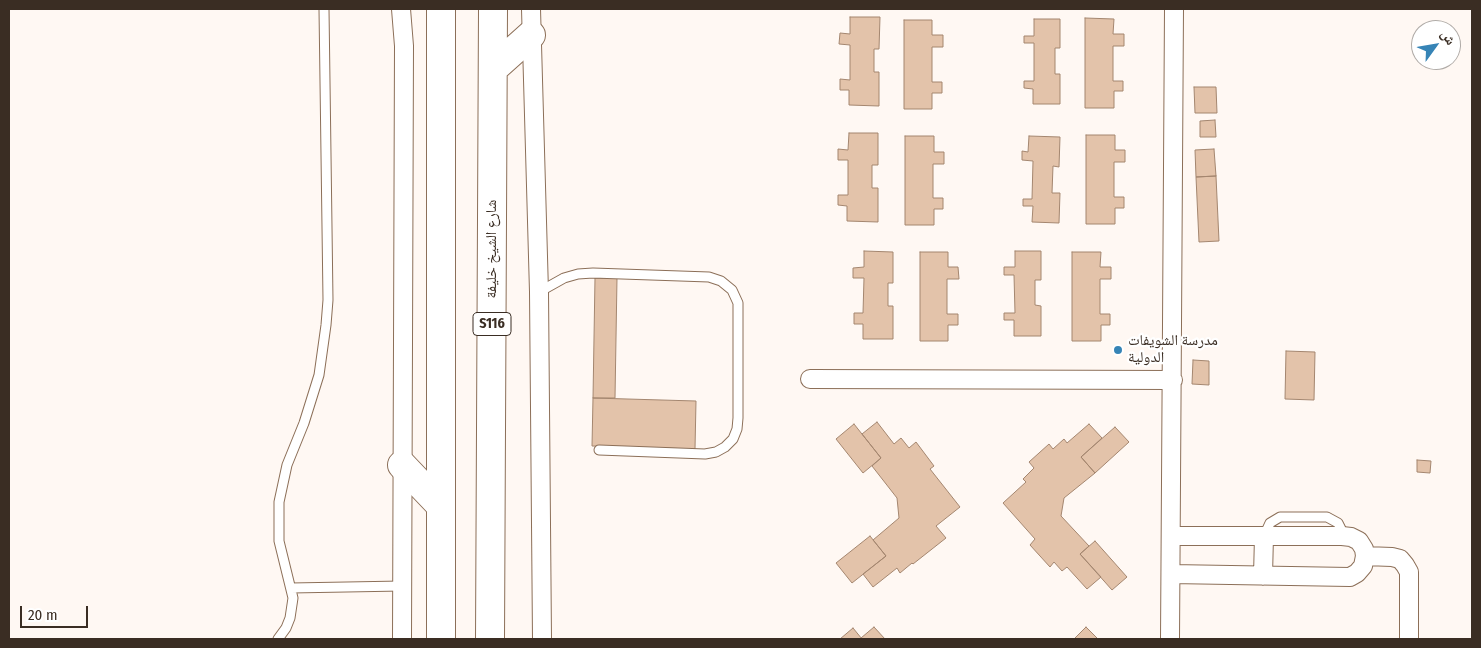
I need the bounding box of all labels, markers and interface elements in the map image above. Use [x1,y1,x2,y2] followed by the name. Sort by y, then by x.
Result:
[1411,20,1461,70] north arrow
[1437,27,1459,48] text: ش
[483,200,501,298] street label: شارع الشيخ خليفة
[473,312,511,336] road number: S116
[1128,332,1218,367] place label: مدرسة الشويفات الدولية
[1112,344,1124,356] marker: مدرسة الشويفات الدولية
[22,596,90,628] scale bar
[28,606,58,624] text: 20 m

